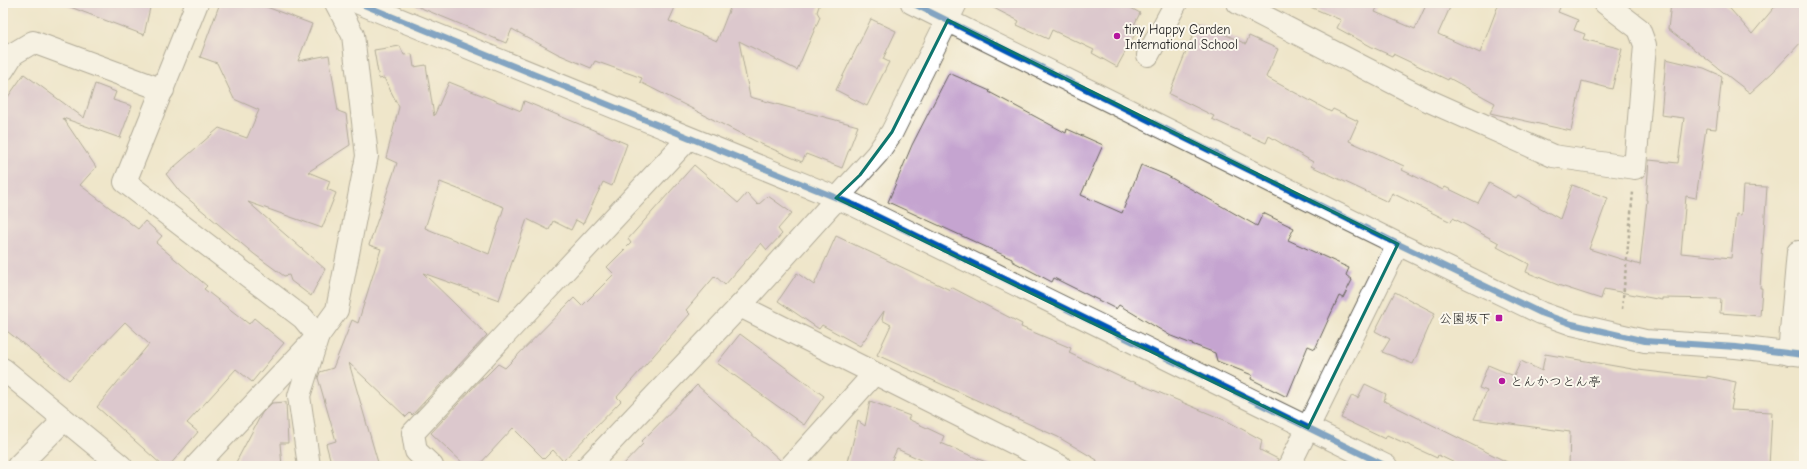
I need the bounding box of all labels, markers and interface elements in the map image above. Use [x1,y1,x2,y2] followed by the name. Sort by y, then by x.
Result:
[1124,22,1238,52] place label: tiny Happy Garden International School
[1112,31,1122,41] marker: tiny Happy Garden International School
[1439,311,1491,326] place label: 公園坂下
[1494,313,1504,323] marker: 公園坂下
[1510,374,1601,389] place label: とんかつとん亭
[1497,376,1507,386] marker: とんかつとん亭

